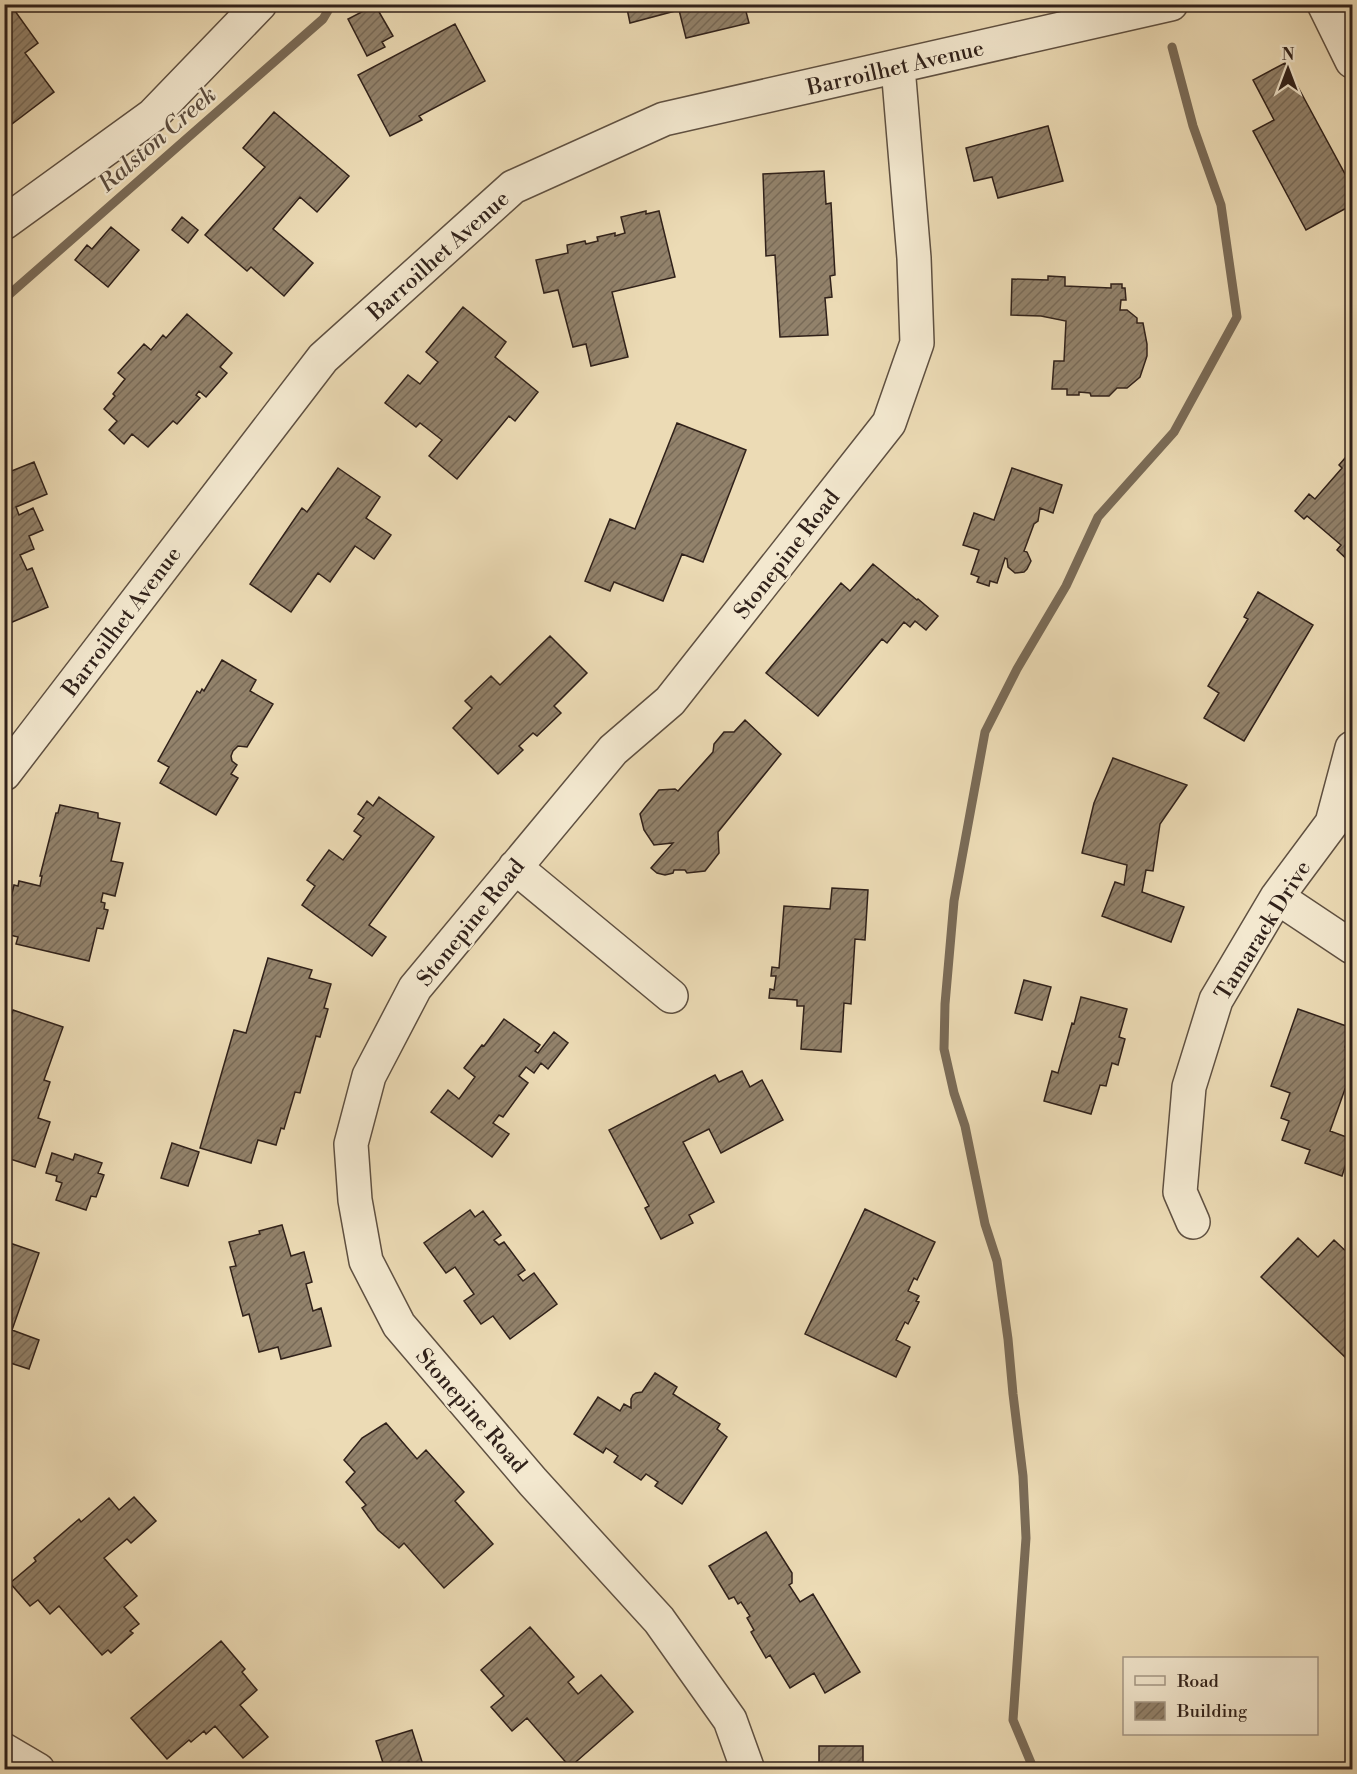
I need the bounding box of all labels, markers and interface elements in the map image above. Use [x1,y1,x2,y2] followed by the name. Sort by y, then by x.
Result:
[803,35,987,102] street label: Barroilhet Avenue
[1258,39,1318,99] north arrow
[1282,45,1295,65] text: N
[92,80,223,200] water label: Ralston Creek
[362,186,515,327] street label: Barroilhet Avenue
[728,485,846,625] street label: Stonepine Road
[56,542,187,703] street label: Barroilhet Avenue
[411,853,531,992] street label: Stonepine Road
[1210,856,1317,1006] street label: Tamarack Drive
[409,1343,533,1479] street label: Stonepine Road
[1123,1657,1318,1735] legend
[1177,1670,1220,1693] text: Road
[1176,1700,1248,1723] text: Building

